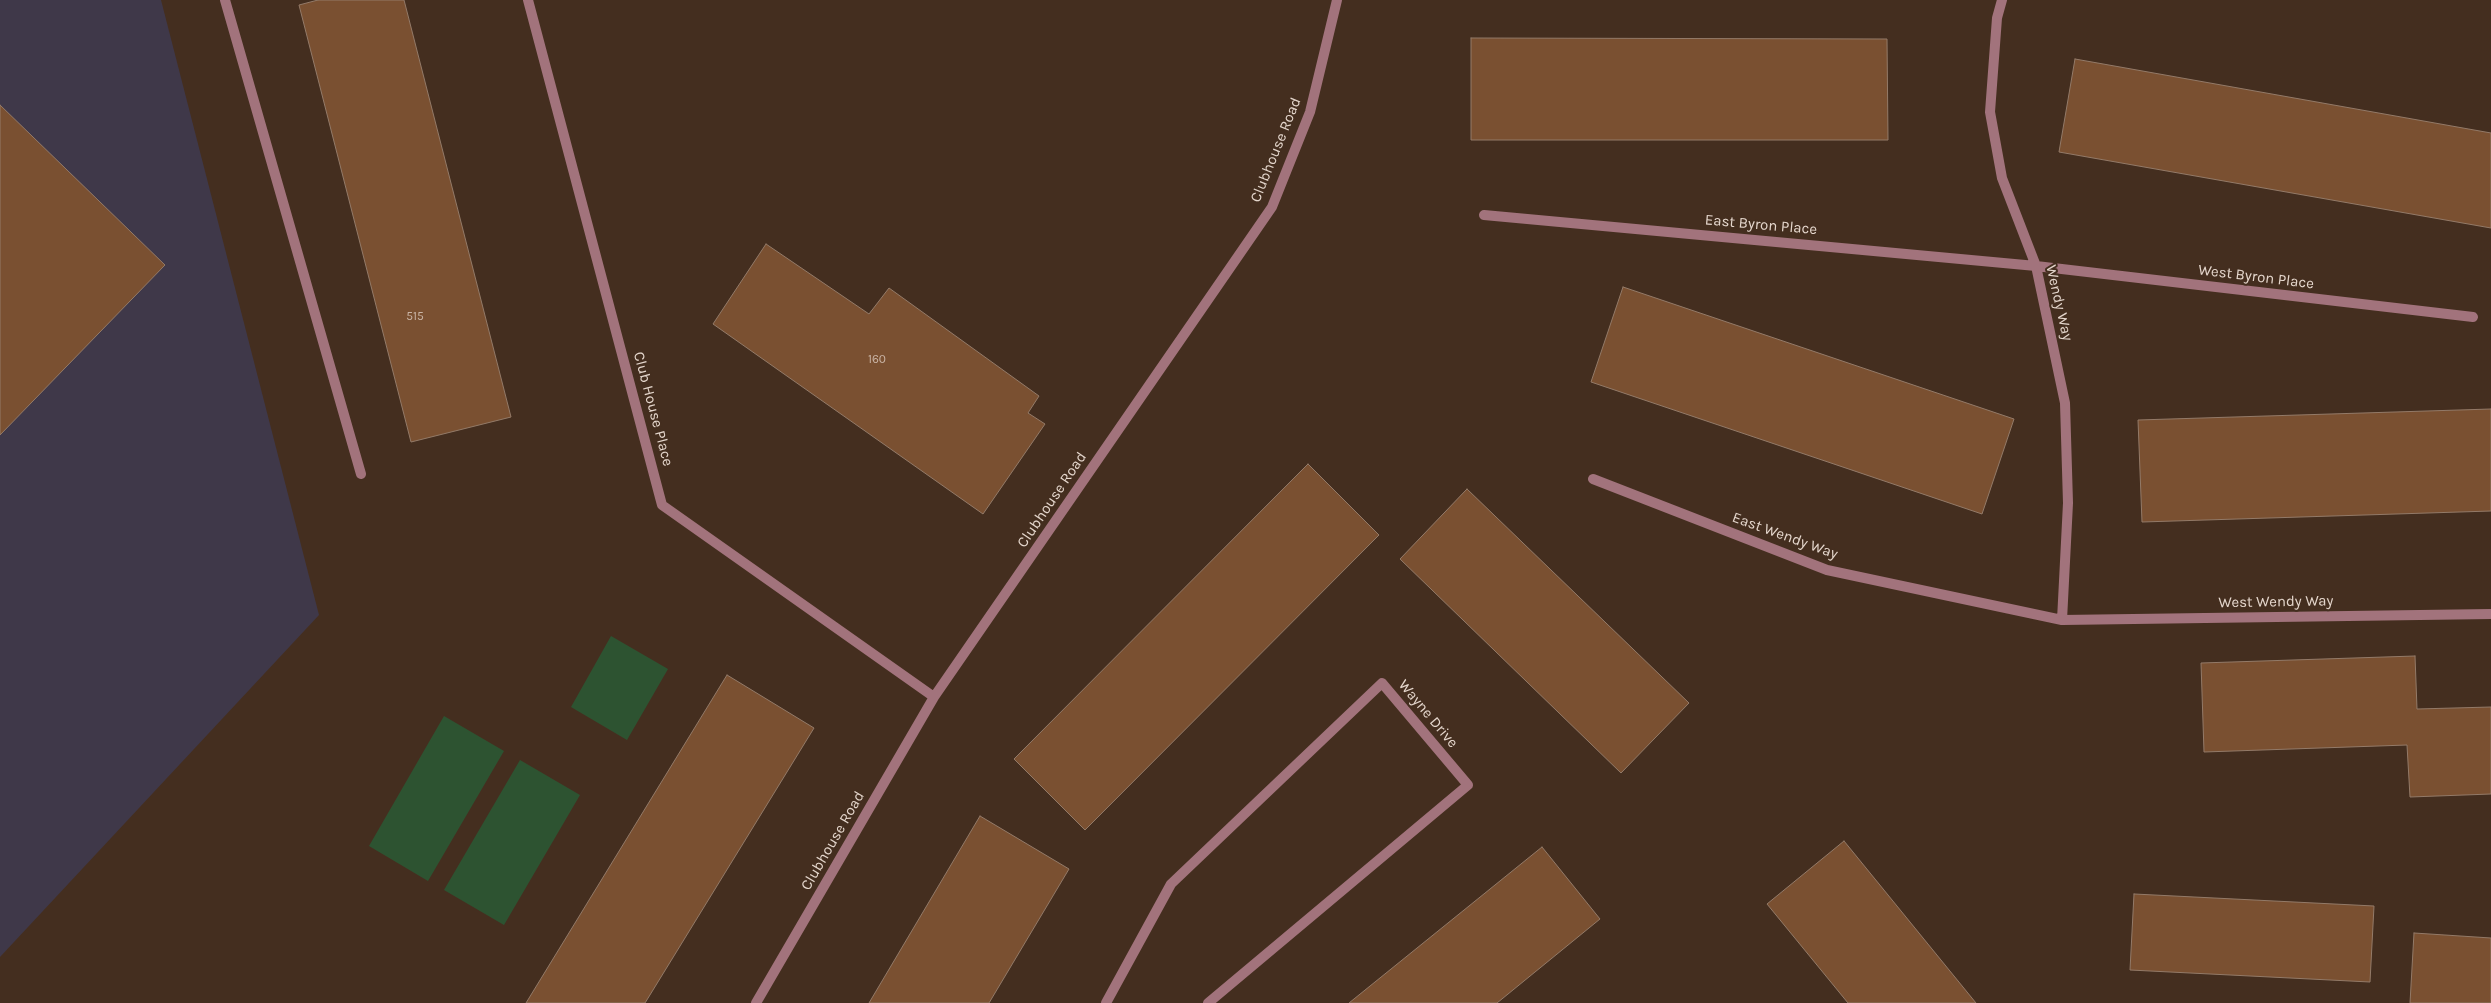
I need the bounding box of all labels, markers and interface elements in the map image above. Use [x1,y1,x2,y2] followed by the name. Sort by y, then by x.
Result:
[1247,95,1305,205] street label: Clubhouse Road
[1704,211,1818,239] street label: East Byron Place
[2197,261,2315,293] street label: West Byron Place
[2042,263,2076,343] street label: Wendy Way
[406,310,424,324] house number: 515
[629,350,677,468] street label: Club House Place
[868,353,886,367] house number: 160
[1013,449,1091,551] street label: Clubhouse Road
[1730,509,1840,563] street label: East Wendy Way
[2218,592,2334,612] street label: West Wendy Way
[1394,676,1462,752] street label: Wayne Drive
[797,788,869,894] street label: Clubhouse Road

